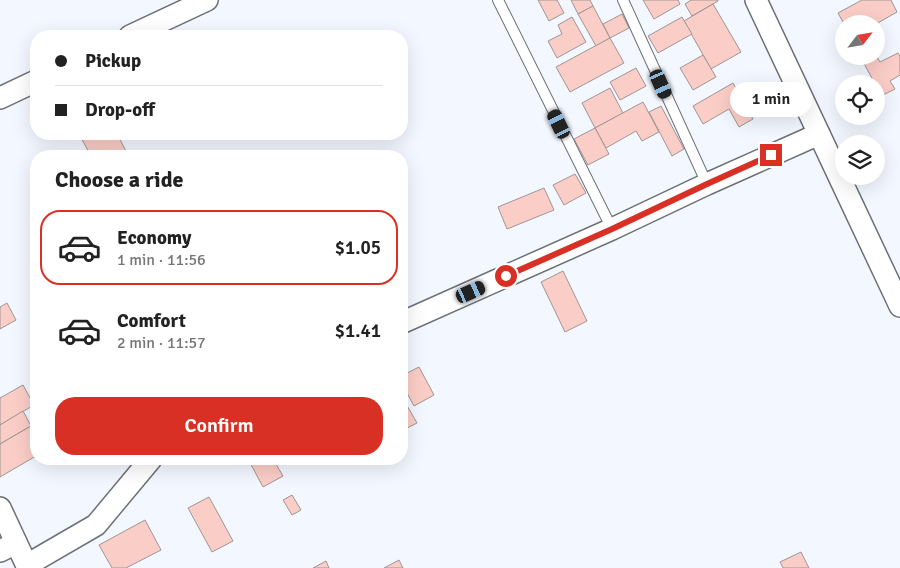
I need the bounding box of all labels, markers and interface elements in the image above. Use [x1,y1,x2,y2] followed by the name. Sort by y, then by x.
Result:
[835,15,885,65] north arrow
[835,15,885,185] map controls
[85,49,141,73] text: Pickup
[648,67,673,101] car
[835,75,885,125] button: locate
[730,82,812,118] callout: 1 min
[752,89,790,109] text: 1 min
[85,98,155,122] text: Drop-off
[545,107,572,141] car
[835,135,885,185] button: layers
[760,144,782,166] route end
[55,166,183,193] text: Choose a ride
[57,225,102,270] icon: car
[117,226,191,250] text: Economy
[335,236,381,260] text: $1.05
[117,250,206,270] text: 1 min · 11:56
[495,265,517,287] route start
[454,279,487,305] car
[57,308,102,353] icon: car
[117,309,186,333] text: Comfort
[335,319,381,343] text: $1.41
[117,333,206,353] text: 2 min · 11:57
[55,397,383,455] button: Confirm

